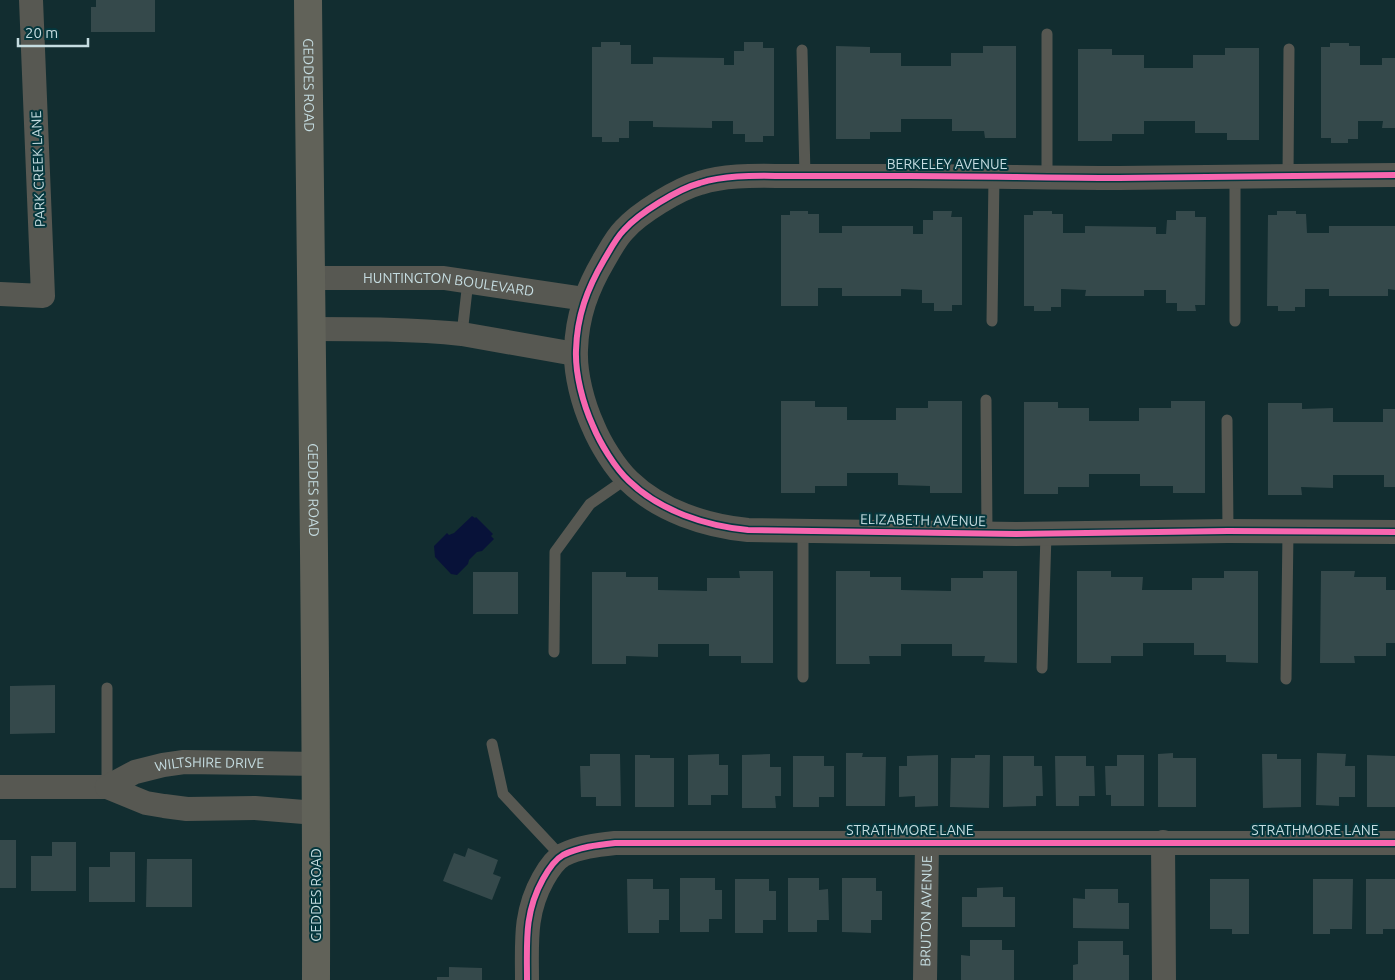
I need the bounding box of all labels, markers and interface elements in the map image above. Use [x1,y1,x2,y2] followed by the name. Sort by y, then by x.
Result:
[18,15,88,47] scale bar
[25,24,58,41] text: 20 m
[300,38,317,132] street label: GEDDES ROAD
[28,110,48,228] street label: PARK CREEK LANE
[887,156,1007,172] street label: BERKELEY AVENUE
[363,270,535,299] street label: HUNTINGTON BOULEVARD
[305,443,322,537] street label: GEDDES ROAD
[860,511,986,529] street label: ELIZABETH AVENUE
[153,754,264,775] street label: WILTSHIRE DRIVE
[846,822,974,838] street label: STRATHMORE LANE
[1251,822,1379,838] street label: STRATHMORE LANE
[308,848,324,942] street label: GEDDES ROAD
[917,855,935,967] street label: BRUTON AVENUE

